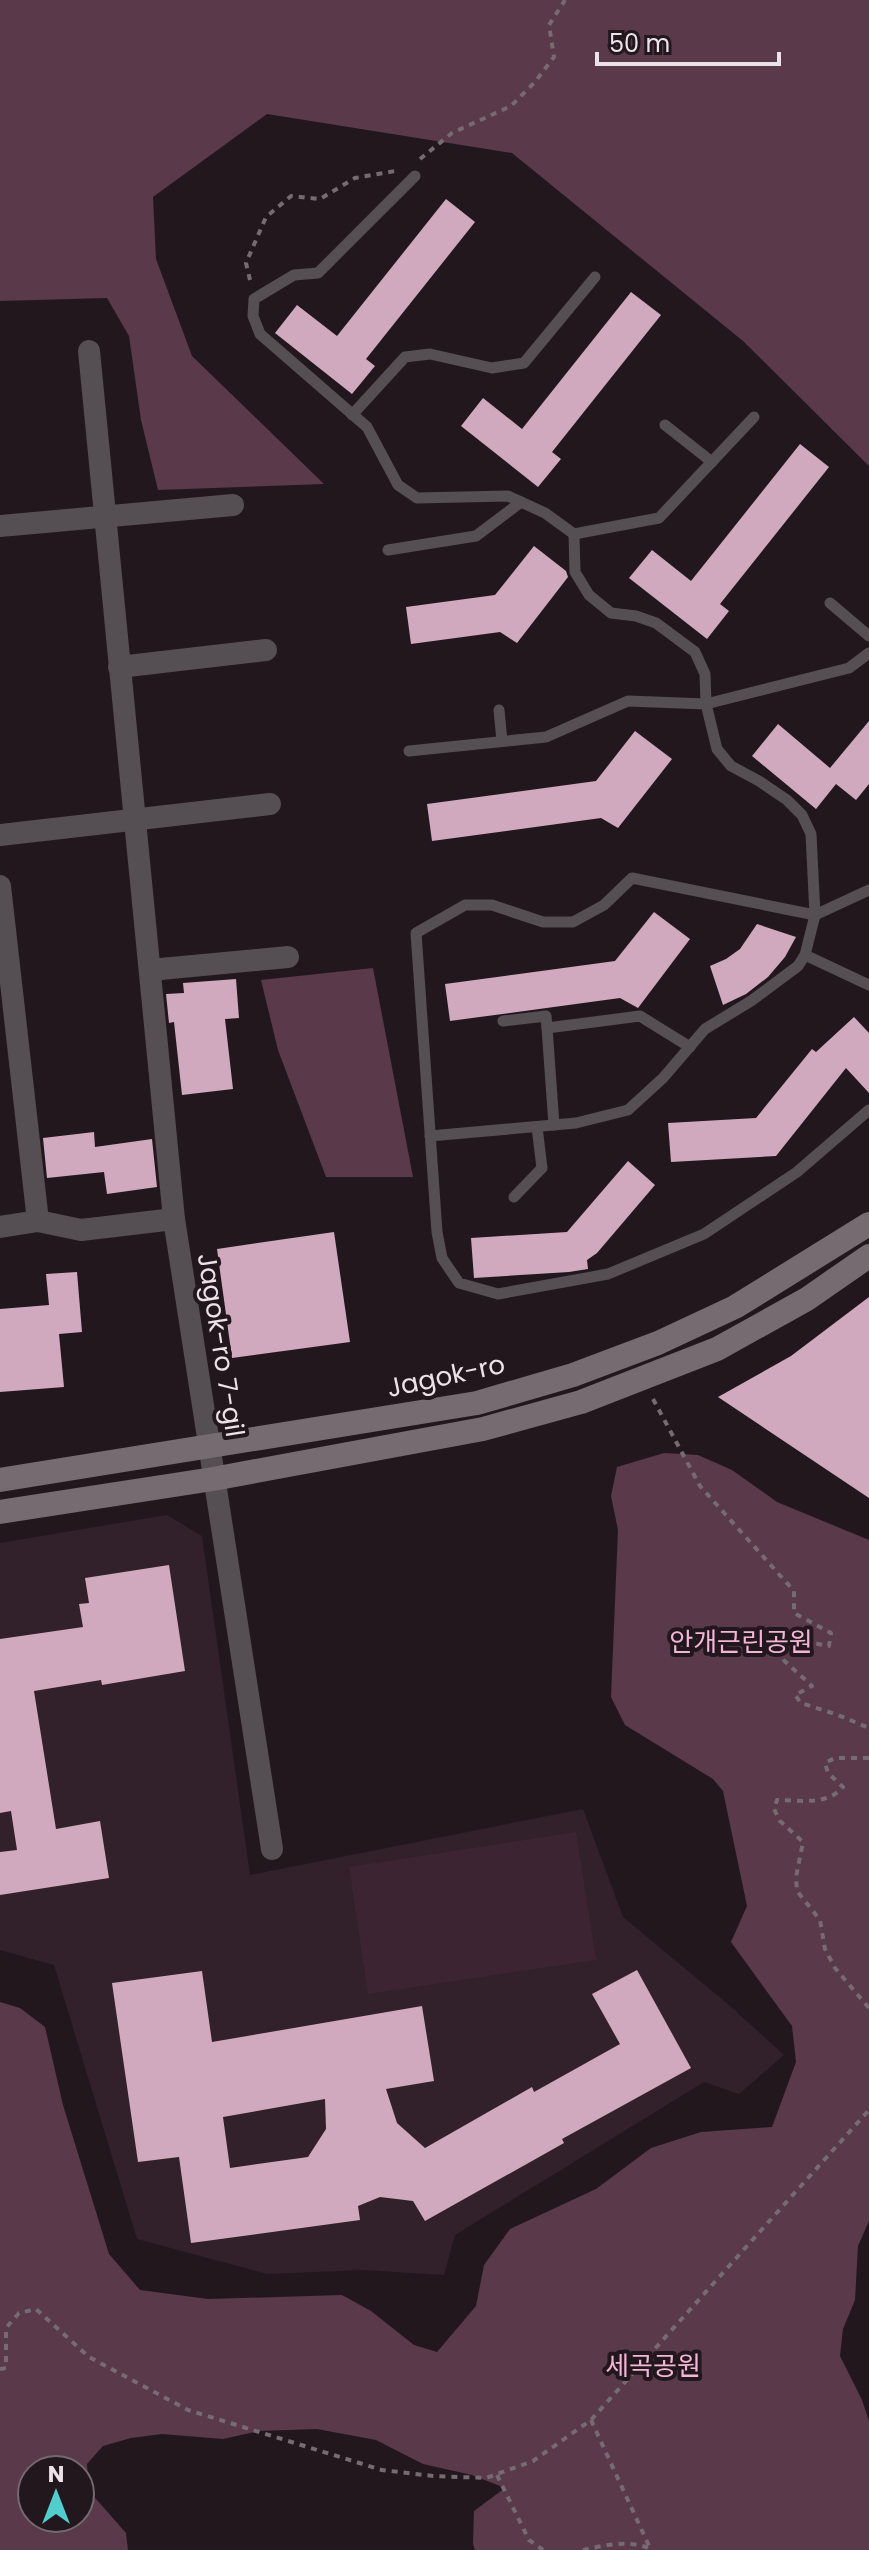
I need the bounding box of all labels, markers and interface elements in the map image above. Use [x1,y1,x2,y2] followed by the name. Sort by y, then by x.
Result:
[597,16,779,66] scale bar
[609,27,670,60] text: 50 m
[189,1251,253,1439] street label: Jagok-ro 7-gil
[384,1346,508,1406] street label: Jagok-ro
[669,1624,813,1660] park label: 안개근린공원
[605,2348,701,2384] park label: 세곡공원
[16,2454,96,2534] north arrow
[48,2459,64,2490] text: N

